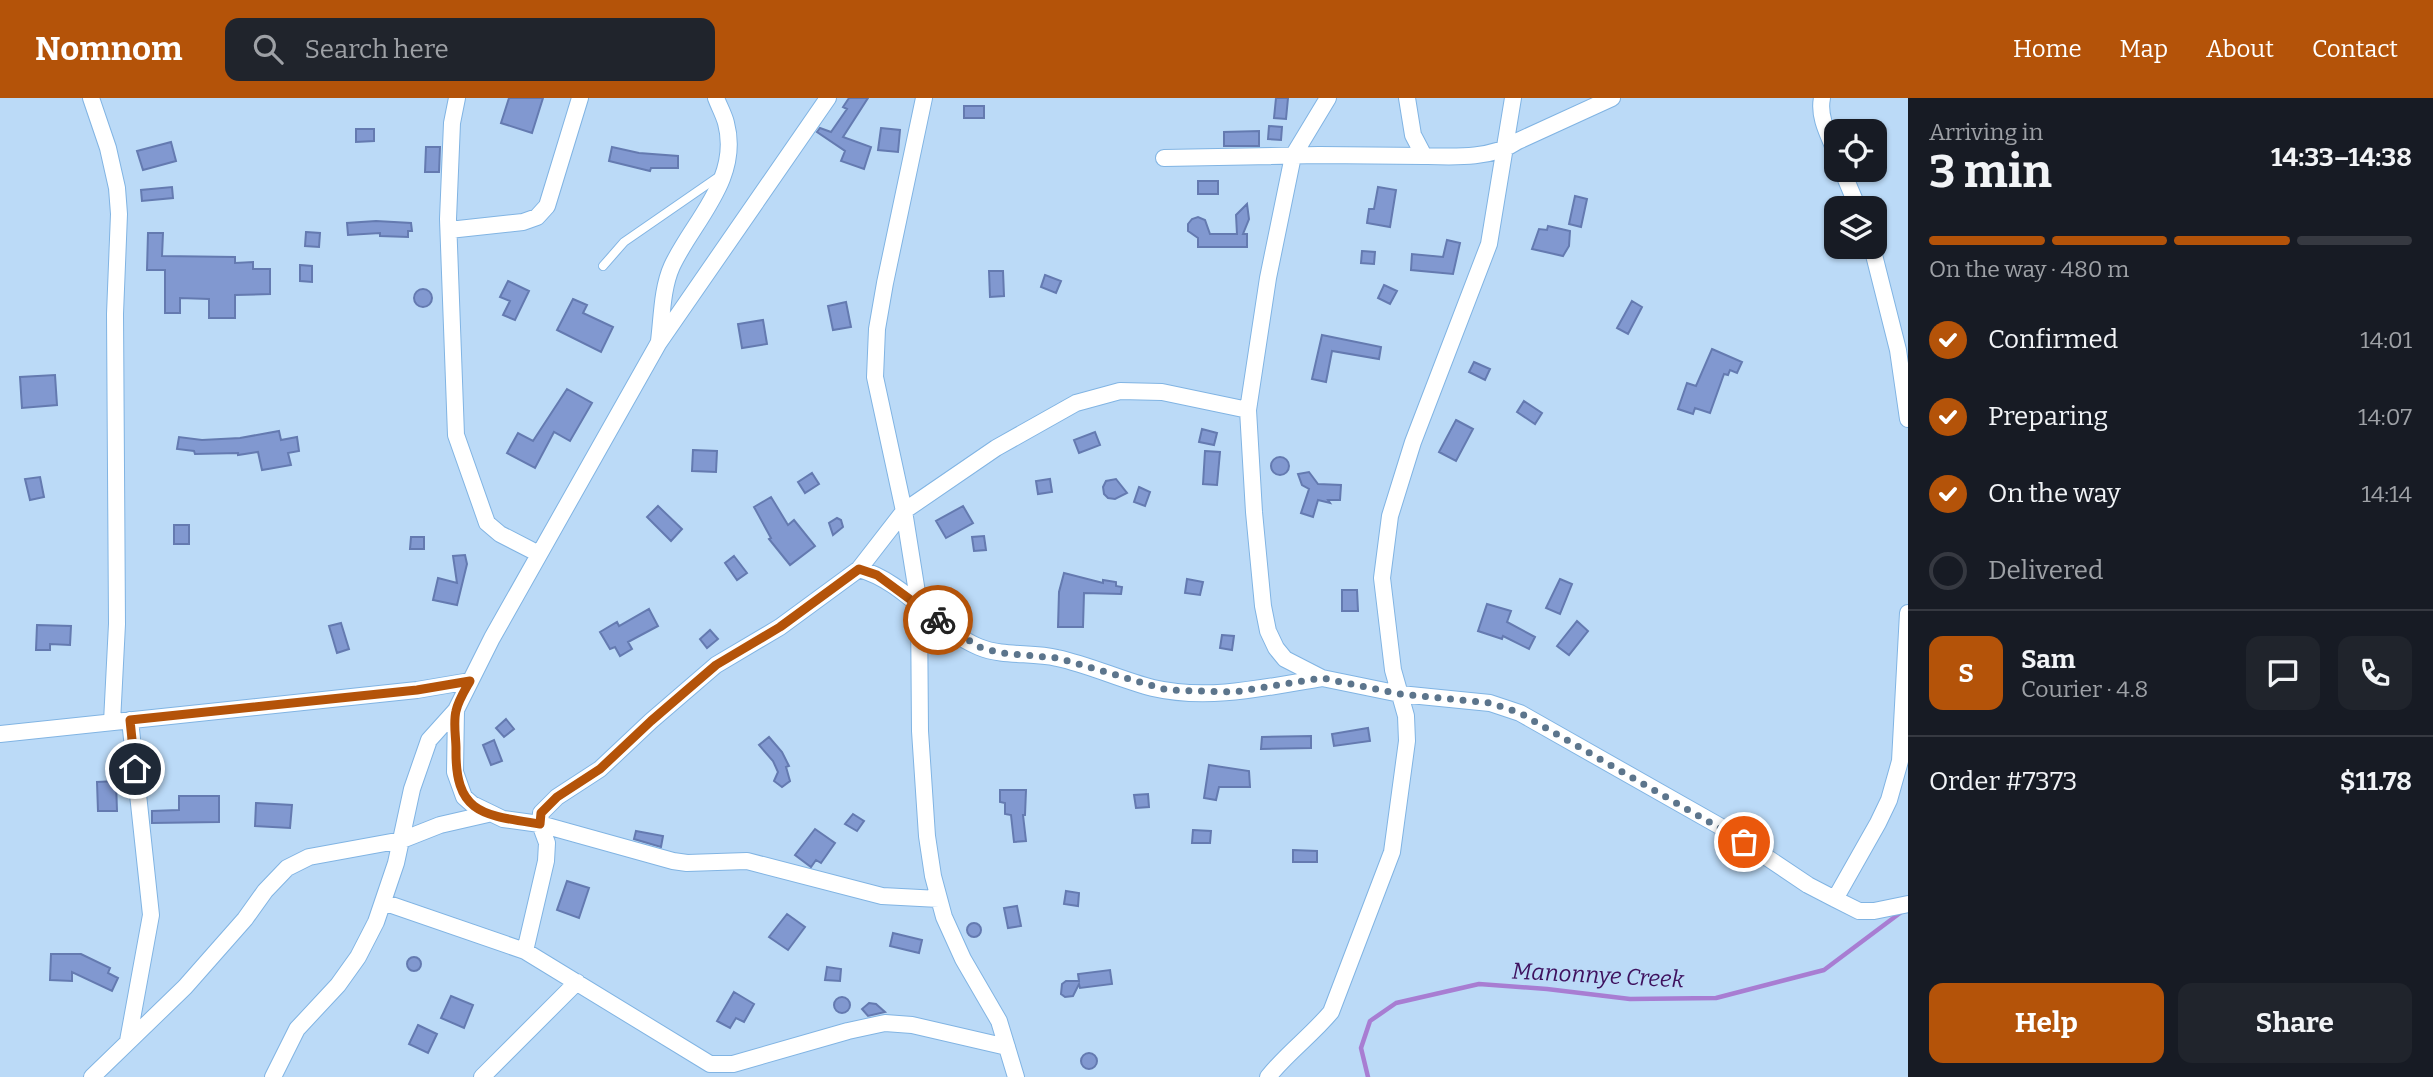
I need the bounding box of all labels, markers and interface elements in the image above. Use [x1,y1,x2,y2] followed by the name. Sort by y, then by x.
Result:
[225,18,715,81] search box
[35,29,183,69] text: Nomnom
[249,30,287,68] icon: search
[305,34,449,65] text: Search here
[2013,35,2082,63] text: Home
[2120,35,2168,63] text: Map
[2206,35,2274,63] text: About
[2312,35,2398,63] text: Contact
[1929,118,2043,146] text: Arriving in
[1824,119,1887,259] map controls
[1824,119,1887,182] button: locate
[2271,142,2412,173] text: 14:33–14:38
[1929,144,2052,199] text: 3 min
[1824,196,1887,259] button: layers
[1929,255,2129,283] text: On the way · 480 m
[1929,321,1967,359] icon: check
[1988,324,2118,355] text: Confirmed
[2360,326,2412,354] text: 14:01
[1929,398,1967,436] icon: check
[1988,401,2108,432] text: Preparing
[2358,403,2412,431] text: 14:07
[1929,475,1967,513] icon: check
[1988,478,2121,509] text: On the way
[2362,480,2412,508] text: 14:14
[1988,555,2103,586] text: Delivered
[903,585,973,655] courier
[919,601,957,639] icon: bike
[2246,636,2320,710] button: chat
[2338,636,2412,710] button: phone
[2021,644,2076,675] text: Sam
[1958,658,1974,689] text: S
[2021,675,2148,703] text: Courier · 4.8
[105,739,165,799] pin
[116,750,154,788] icon: home
[1929,766,2077,797] text: Order #7373
[2340,766,2412,797] text: $11.78
[1714,812,1774,872] pin
[1725,823,1763,861] icon: bag
[1511,957,1685,994] water label: Manonnye Creek
[1929,983,2164,1063] button: Help
[2178,983,2412,1063] button: Share

